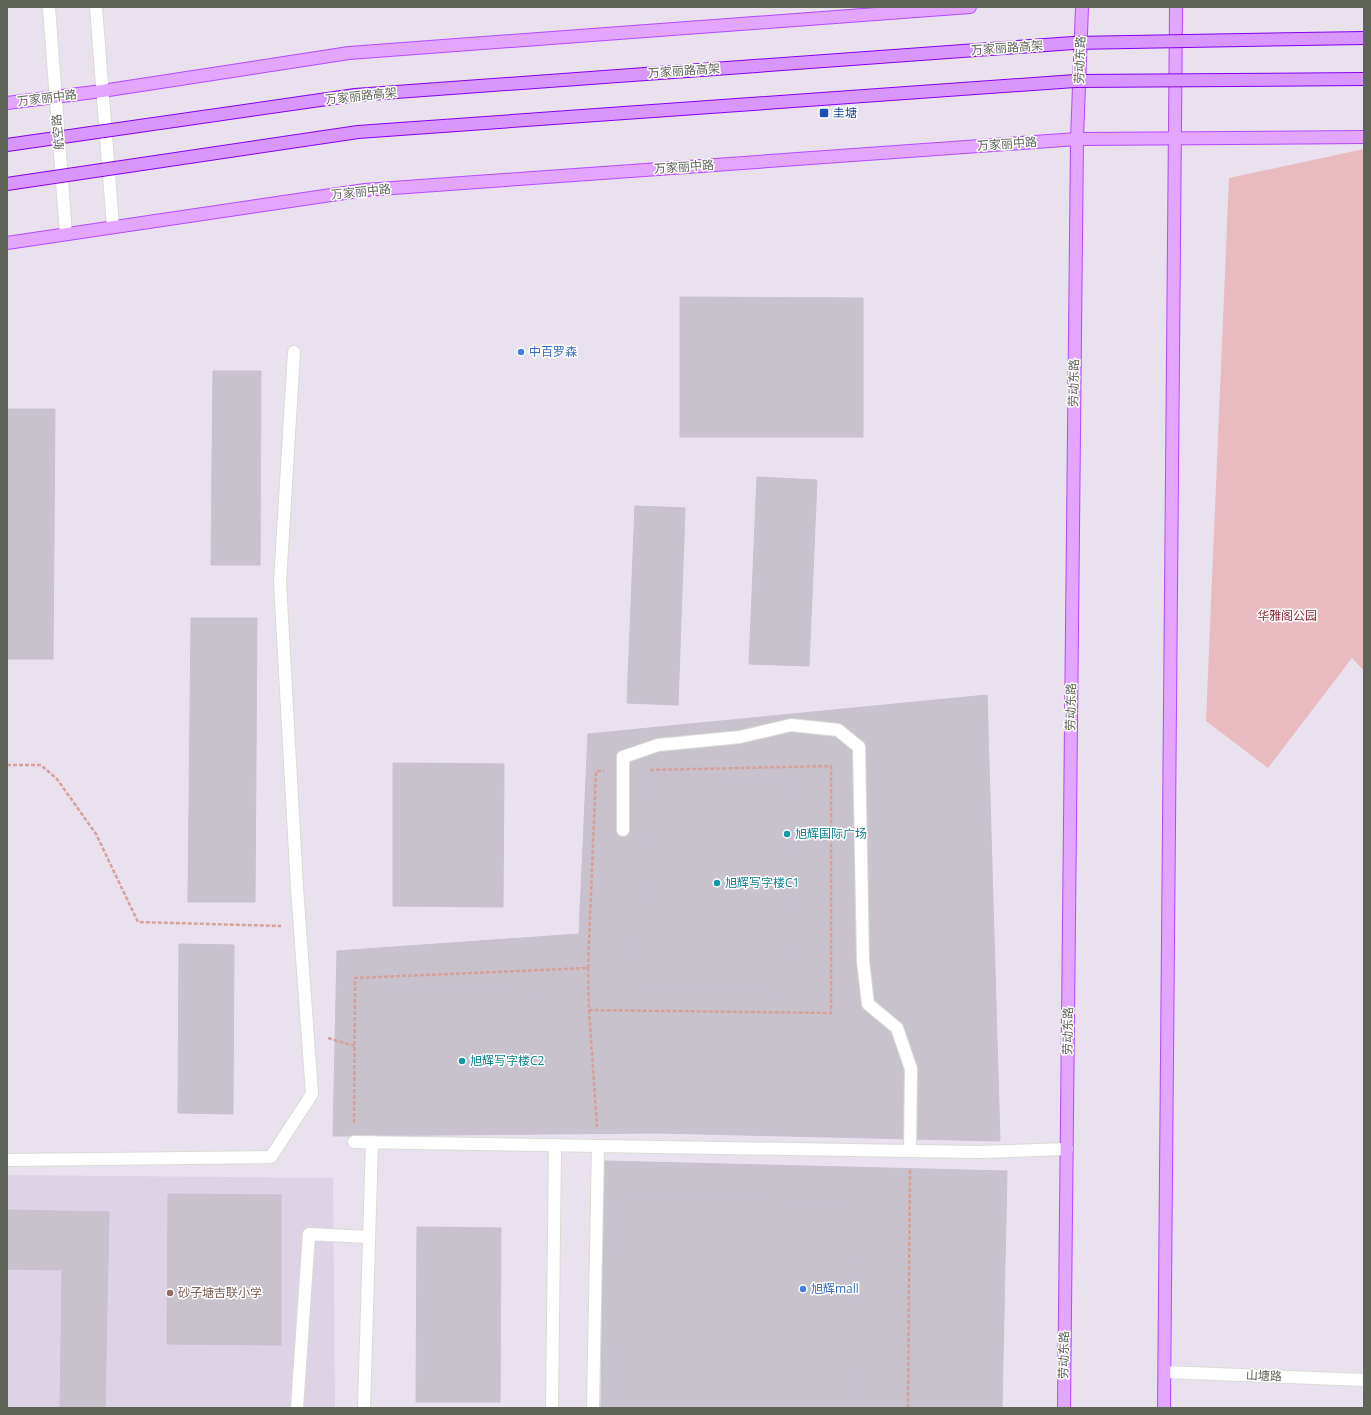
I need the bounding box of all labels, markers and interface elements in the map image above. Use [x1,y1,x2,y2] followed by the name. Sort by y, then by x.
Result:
[1070,36,1089,84] street label: 劳动东路
[970,37,1043,58] street label: 万家丽路高架
[647,60,720,81] street label: 万家丽路高架
[324,83,398,108] street label: 万家丽路高架
[16,85,78,110] street label: 万家丽中路
[833,104,857,121] place label: 圭塘
[818,107,830,119] marker: 圭塘
[47,113,68,151] street label: 航空路
[976,133,1037,154] street label: 万家丽中路
[653,156,714,177] street label: 万家丽中路
[330,180,392,203] street label: 万家丽中路
[529,343,577,360] place label: 中百罗森
[516,347,526,357] marker: 中百罗森
[1065,359,1082,407] street label: 劳动东路
[1257,607,1317,624] park label: 华雅阁公园
[1062,683,1079,731] street label: 劳动东路
[795,825,867,842] place label: 旭辉国际广场
[782,829,792,839] marker: 旭辉国际广场
[725,874,799,891] place label: 旭辉写字楼C1
[712,878,722,888] marker: 旭辉写字楼C1
[1059,1007,1076,1055] street label: 劳动东路
[470,1052,545,1069] place label: 旭辉写字楼C2
[457,1056,467,1066] marker: 旭辉写字楼C2
[811,1280,859,1297] place label: 旭辉mall
[178,1284,262,1301] place label: 砂子塘吉联小学
[798,1284,808,1294] marker: 旭辉mall
[165,1288,175,1298] marker: 砂子塘吉联小学
[1055,1331,1072,1379] street label: 劳动东路
[1246,1366,1282,1385] street label: 山塘路

